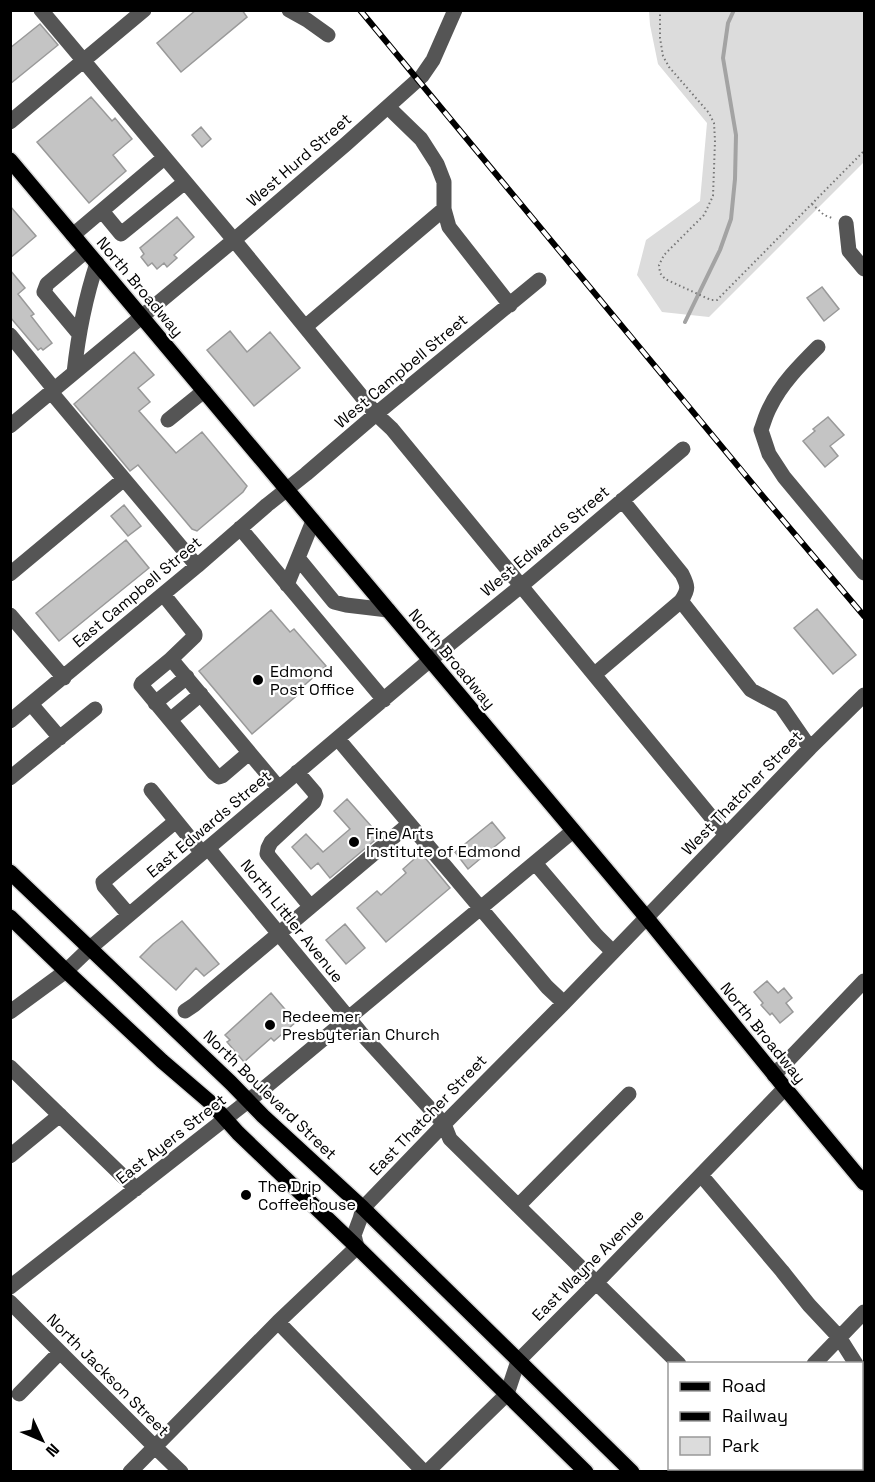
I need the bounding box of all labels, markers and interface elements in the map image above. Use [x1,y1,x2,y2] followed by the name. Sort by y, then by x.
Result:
[242,109,356,211] street label: West Hurd Street
[92,232,188,342] street label: North Broadway
[330,309,472,433] street label: West Campbell Street
[476,481,614,601] street label: West Edwards Street
[68,532,206,652] street label: East Campbell Street
[404,604,500,714] street label: North Broadway
[270,661,354,700] place label: Edmond Post Office
[251,673,265,687] marker: Edmond Post Office
[677,726,807,860] street label: West Thatcher Street
[142,766,276,882] street label: East Edwards Street
[366,823,521,862] place label: Fine Arts Institute of Edmond
[347,835,361,849] marker: Fine Arts Institute of Edmond
[236,855,348,987] street label: North Littler Avenue
[716,978,810,1088] street label: North Broadway
[282,1006,440,1045] place label: Redeemer Presbyterian Church
[263,1018,277,1032] marker: Redeemer Presbyterian Church
[199,1026,341,1164] street label: North Boulevard Street
[365,1050,491,1180] street label: East Thatcher Street
[112,1089,230,1189] street label: East Ayers Street
[258,1176,356,1215] place label: The Drip Coffeehouse
[239,1188,253,1202] marker: The Drip Coffeehouse
[528,1205,648,1325] street label: East Wayne Avenue
[42,1309,174,1441] street label: North Jackson Street
[668,1362,863,1470] legend
[722,1374,766,1397] text: Road
[722,1404,788,1427] text: Railway
[12,1410,72,1470] north arrow
[722,1434,760,1457] text: Park
[41,1439,64,1461] text: N

